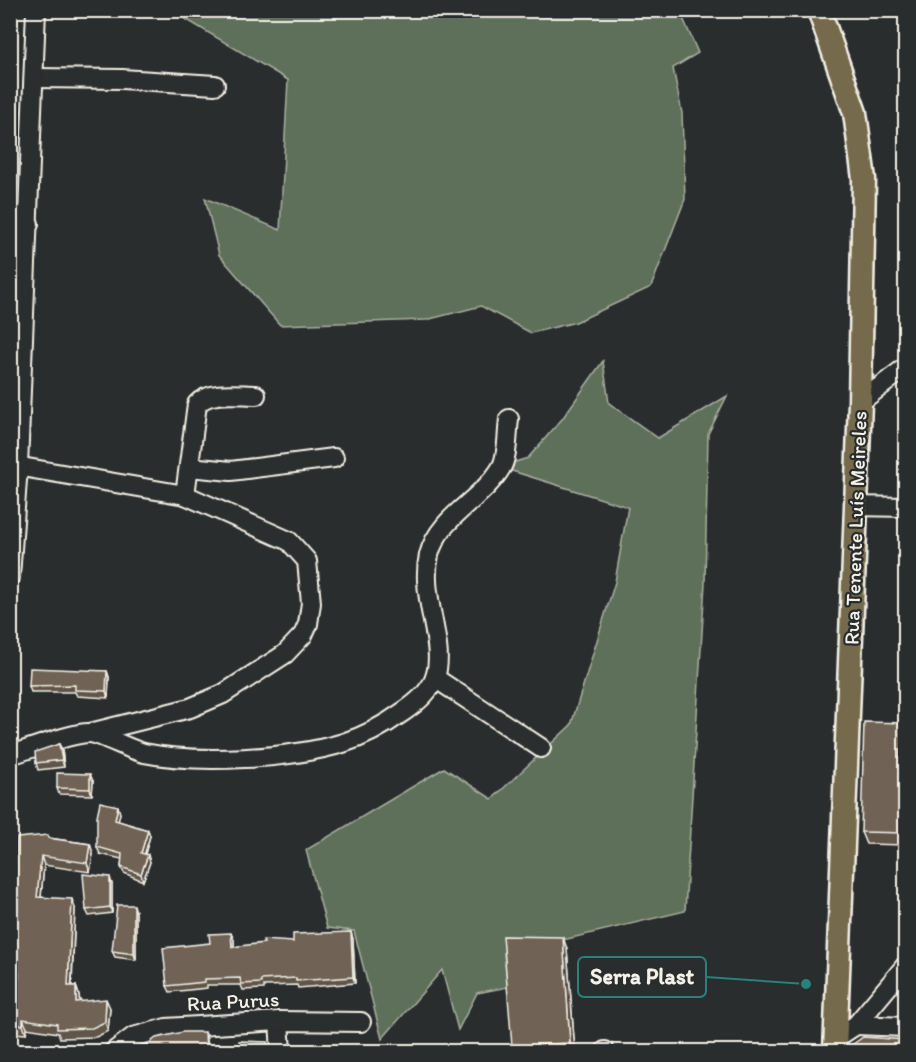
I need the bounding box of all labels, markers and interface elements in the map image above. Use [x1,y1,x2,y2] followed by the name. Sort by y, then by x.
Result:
[838,410,872,646] street label: Rua Tenente Luís Meireles
[578,957,706,997] callout: Serra Plast
[590,963,695,990] text: Serra Plast
[186,986,280,1016] street label: Rua Purus

